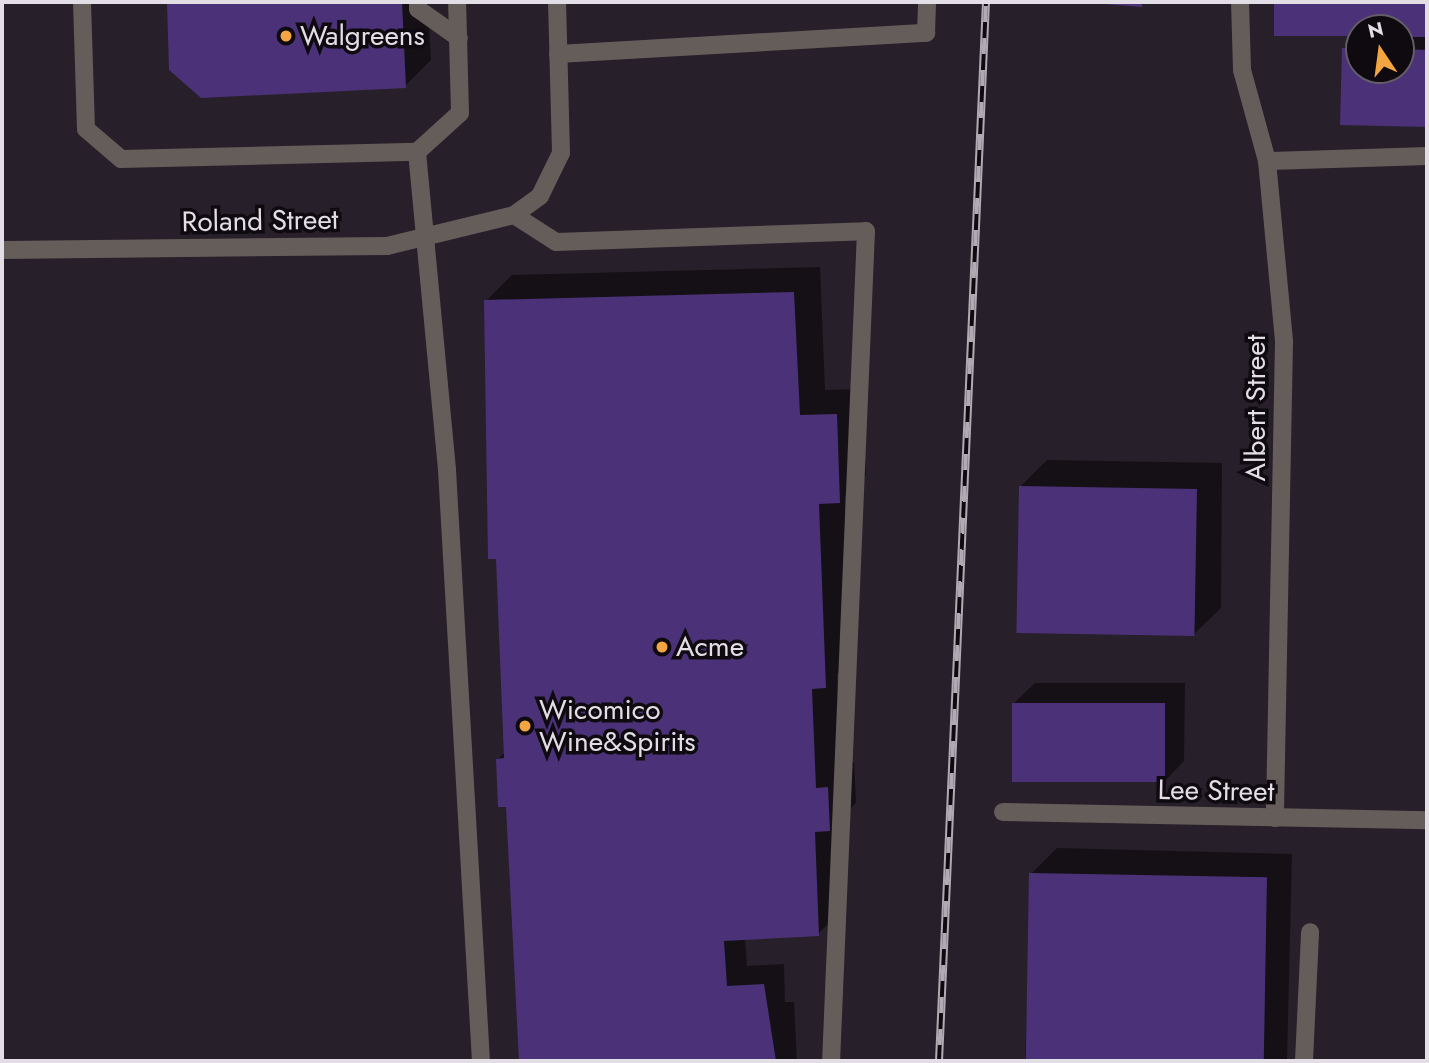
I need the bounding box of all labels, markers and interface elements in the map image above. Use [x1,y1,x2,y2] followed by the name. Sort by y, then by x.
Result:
[1345,14,1415,84] north arrow
[1365,15,1386,45] text: N
[300,19,425,53] place label: Walgreens
[278,28,294,44] marker: Walgreens
[181,203,339,239] street label: Roland Street
[1239,335,1273,481] street label: Albert Street
[676,630,744,664] place label: Acme
[654,639,670,655] marker: Acme
[539,693,695,759] place label: Wicomico Wine&Spirits
[517,718,533,734] marker: Wicomico Wine&Spirits
[1157,773,1275,809] street label: Lee Street

